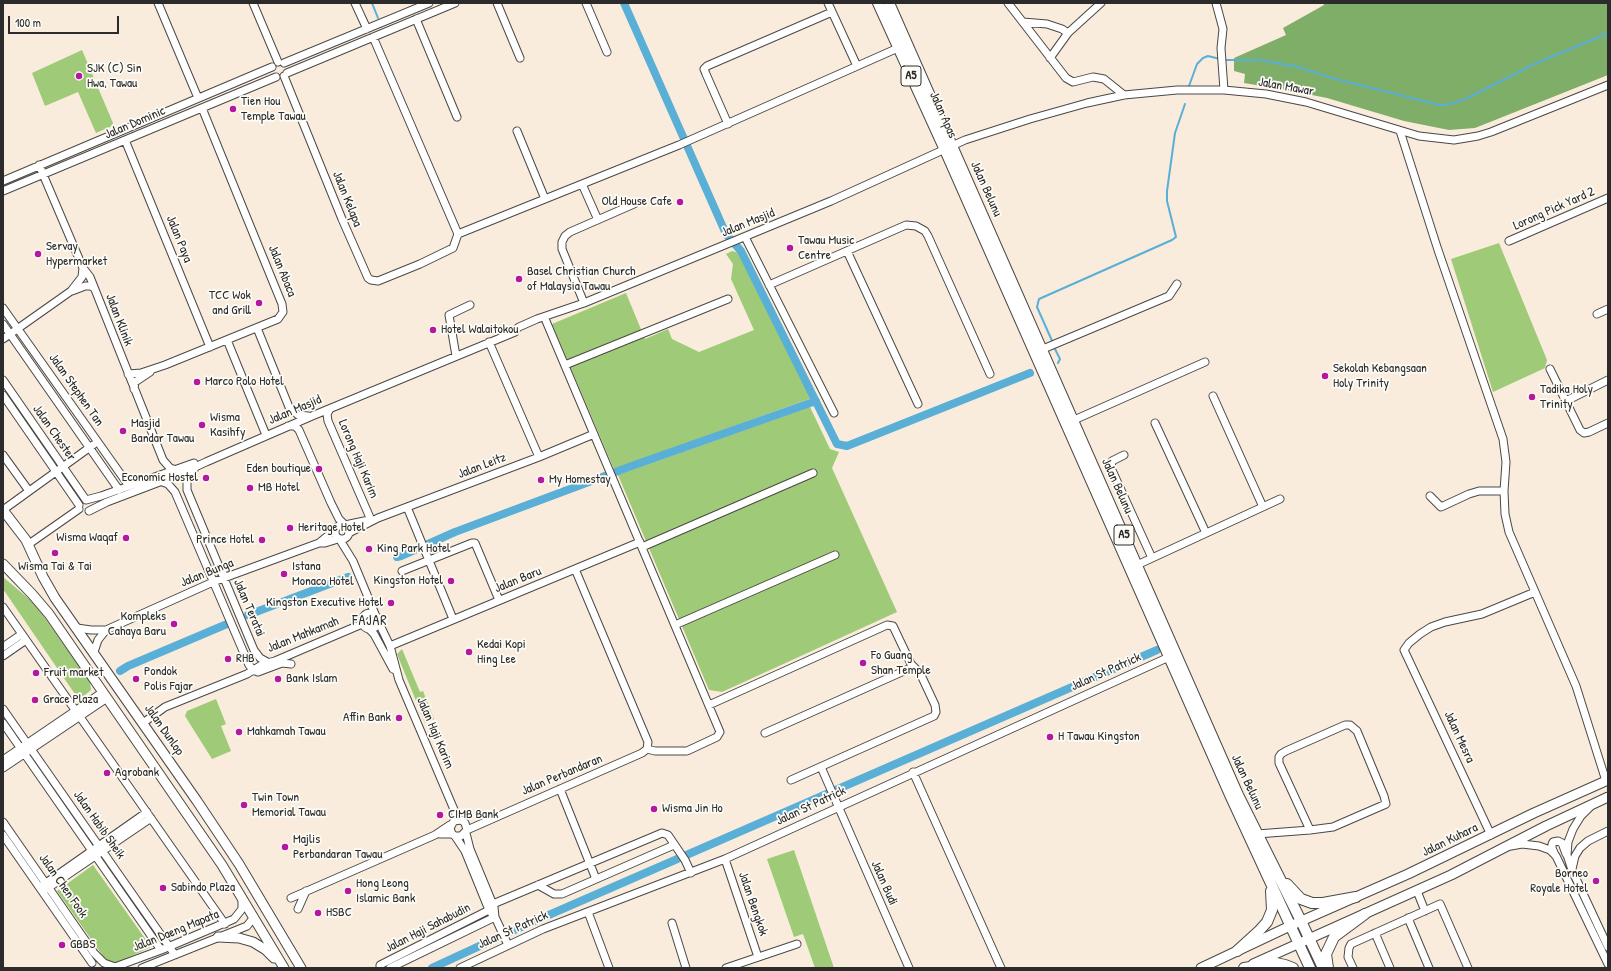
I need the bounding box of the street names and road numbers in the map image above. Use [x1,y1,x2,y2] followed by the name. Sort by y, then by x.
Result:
[901,66,921,86] road number: A5
[1257,74,1315,100] street label: Jalan Mawar
[926,89,960,141] street label: Jalan Apas
[102,103,168,143] street label: Jalan Dominic
[967,159,1005,219] street label: Jalan Belunu
[329,169,365,229] street label: Jalan Kelapa
[1511,184,1597,234] street label: Lorong Pick Yard 2
[719,205,777,241] street label: Jalan Masjid
[163,213,195,265] street label: Jalan Paya
[265,243,299,299] street label: Jalan Abaca
[102,292,136,348] street label: Jalan Klinik
[45,351,107,429] street label: Jalan Stephen Tan
[266,392,324,428] street label: Jalan Masjid
[29,402,79,464] street label: Jalan Chester
[334,417,382,501] street label: Lorong Haji Karim
[456,450,508,482] street label: Jalan Leitz
[1098,456,1136,516] street label: Jalan Belunu
[1114,525,1134,545] road number: A5
[178,555,236,591] street label: Jalan Bunga
[492,564,544,596] street label: Jalan Baru
[230,577,268,639] street label: Jalan Teratai
[265,614,341,656] street label: Jalan Mahkamah
[1069,650,1143,694] street label: Jalan St Patrick
[413,695,457,771] street label: Jalan Haji Karim
[141,701,187,759] street label: Jalan Dunlop
[1440,709,1478,765] street label: Jalan Mesra
[519,751,605,799] street label: Jalan Perbandaran
[1228,752,1266,812] street label: Jalan Belunu
[774,783,848,829] street label: Jalan St Patrick
[70,788,128,862] street label: Jalan Habib Sheik
[1420,820,1480,860] street label: Jalan Kuhara
[35,851,91,921] street label: Jalan Chen Fook
[867,858,901,908] street label: Jalan Budi
[735,870,771,938] street label: Jalan Bengkok
[383,900,473,956] street label: Jalan Haji Sahabudin
[131,907,221,955] street label: Jalan Daeng Mapata
[476,908,550,952] street label: Jalan St Patrick

